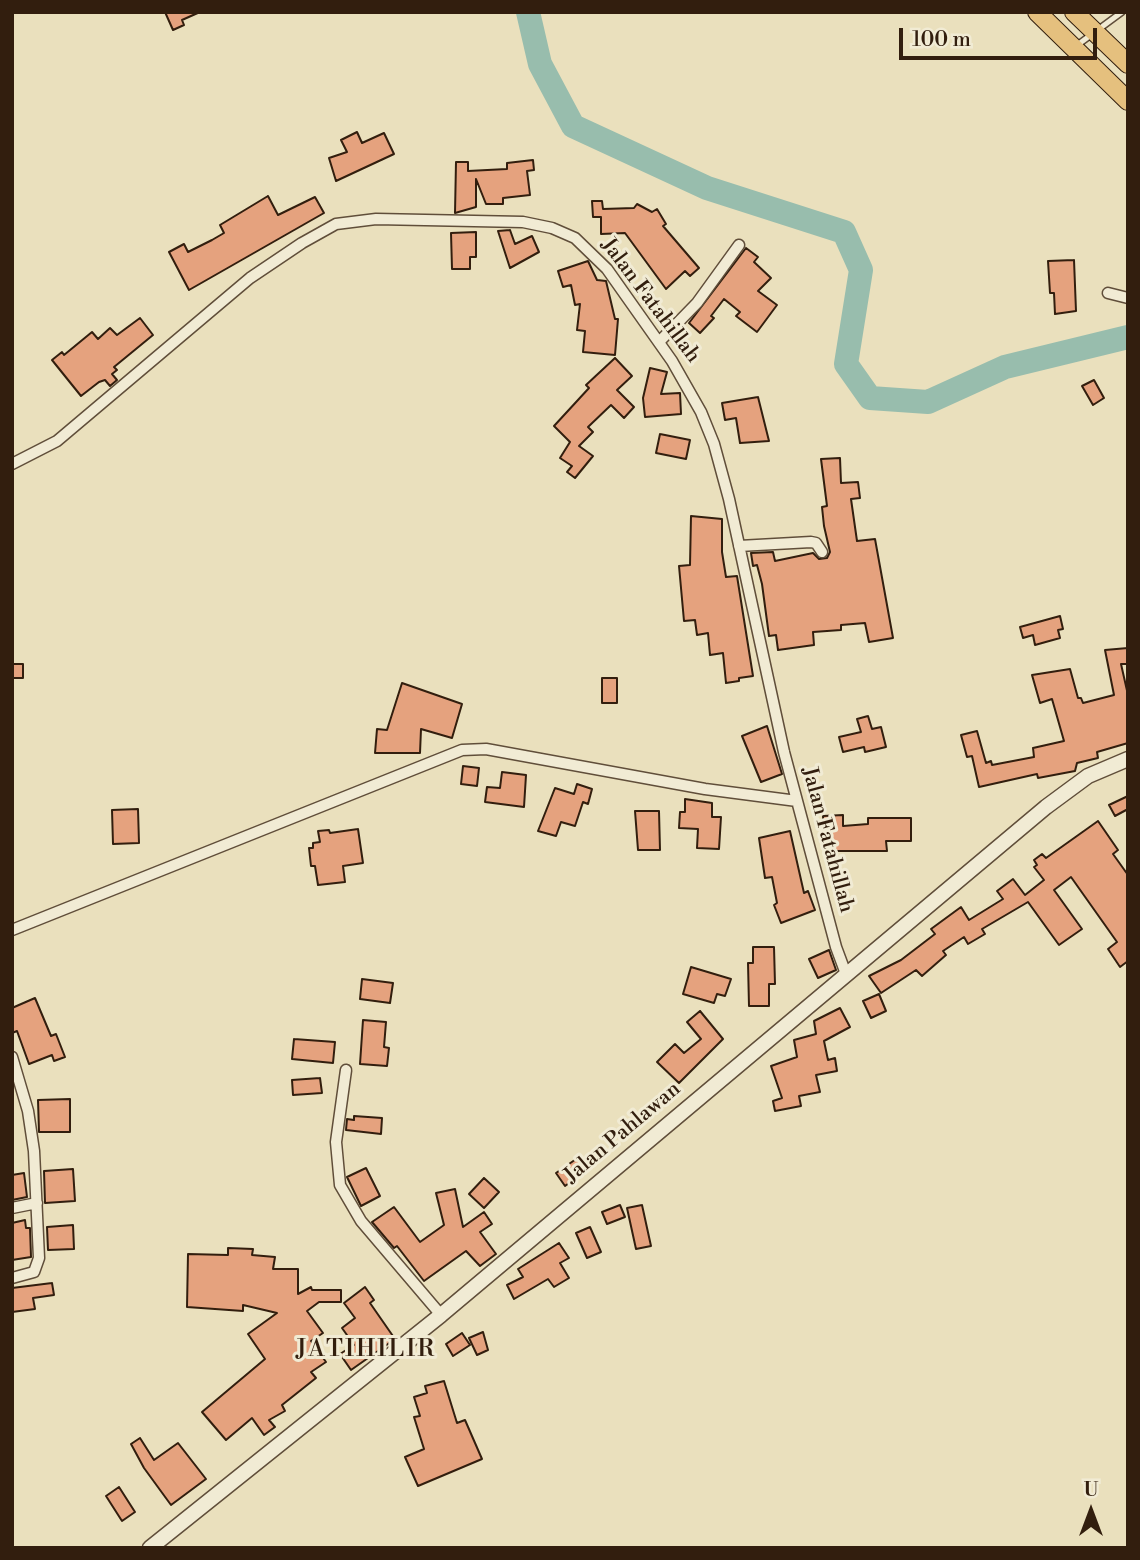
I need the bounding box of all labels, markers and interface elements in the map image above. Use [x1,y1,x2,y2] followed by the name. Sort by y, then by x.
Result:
[902,14,1100,58] scale bar
[912,27,971,53] text: 100 m
[595,234,705,368] street label: Jalan Fatahillah
[795,764,859,916] street label: Jalan Fatahillah
[560,1077,686,1189] street label: Jalan Pahlawan
[297,1336,435,1364] district label: JATIHILIR
[1056,1476,1126,1546] north arrow
[1084,1478,1098,1502] text: U

